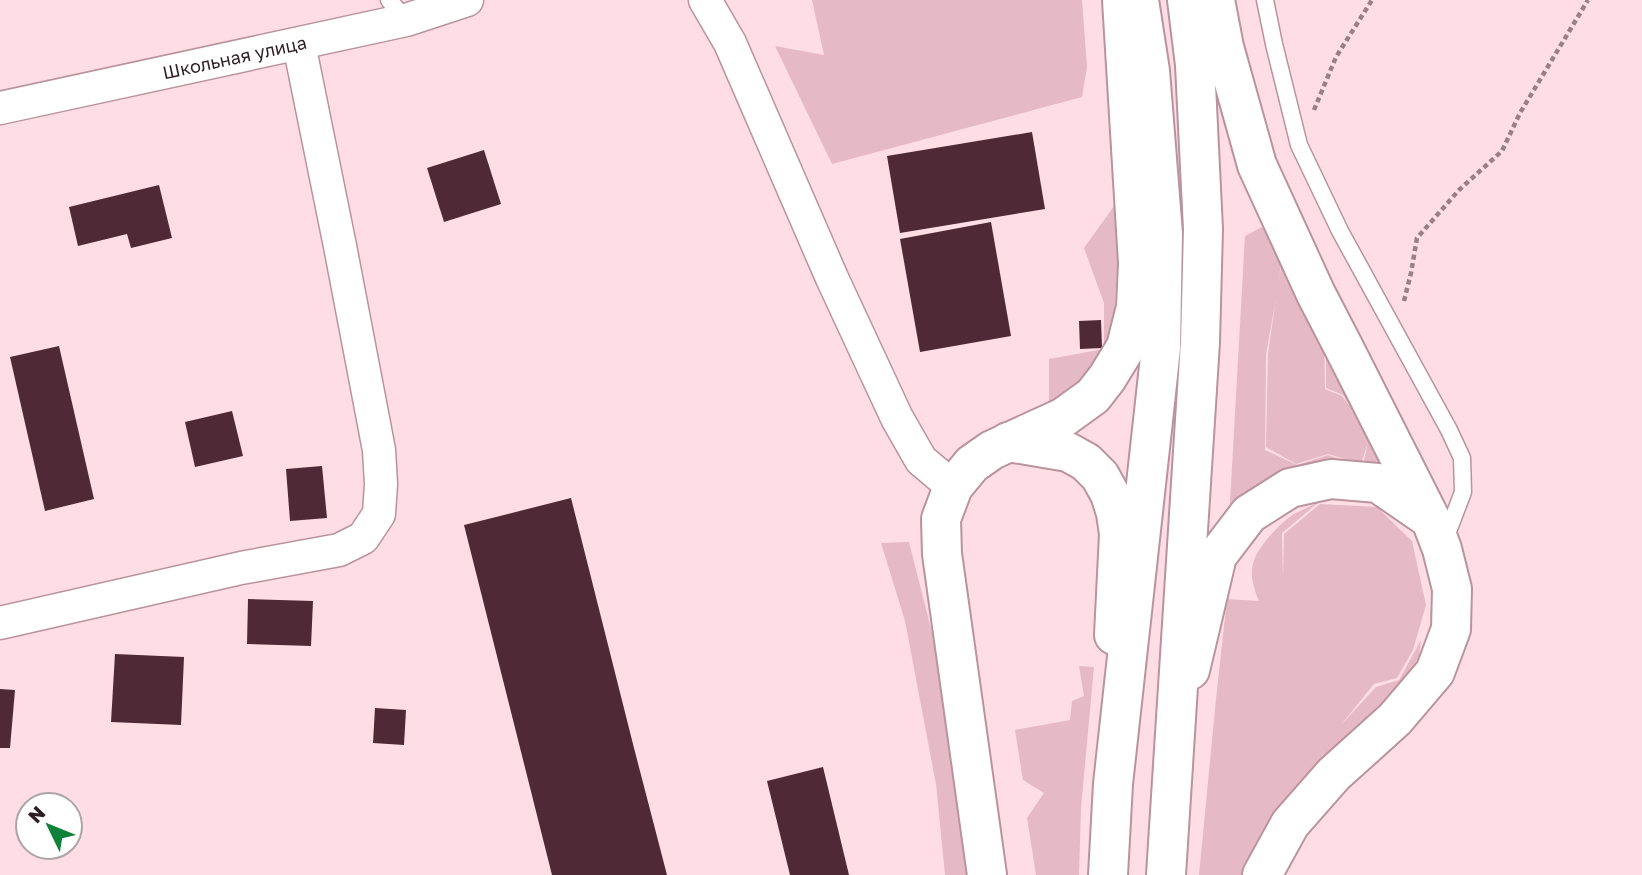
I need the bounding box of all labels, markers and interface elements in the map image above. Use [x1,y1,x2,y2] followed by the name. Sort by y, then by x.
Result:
[161,31,309,83] street label: Школьная улица
[14,791,84,861] north arrow
[23,801,50,827] text: N

